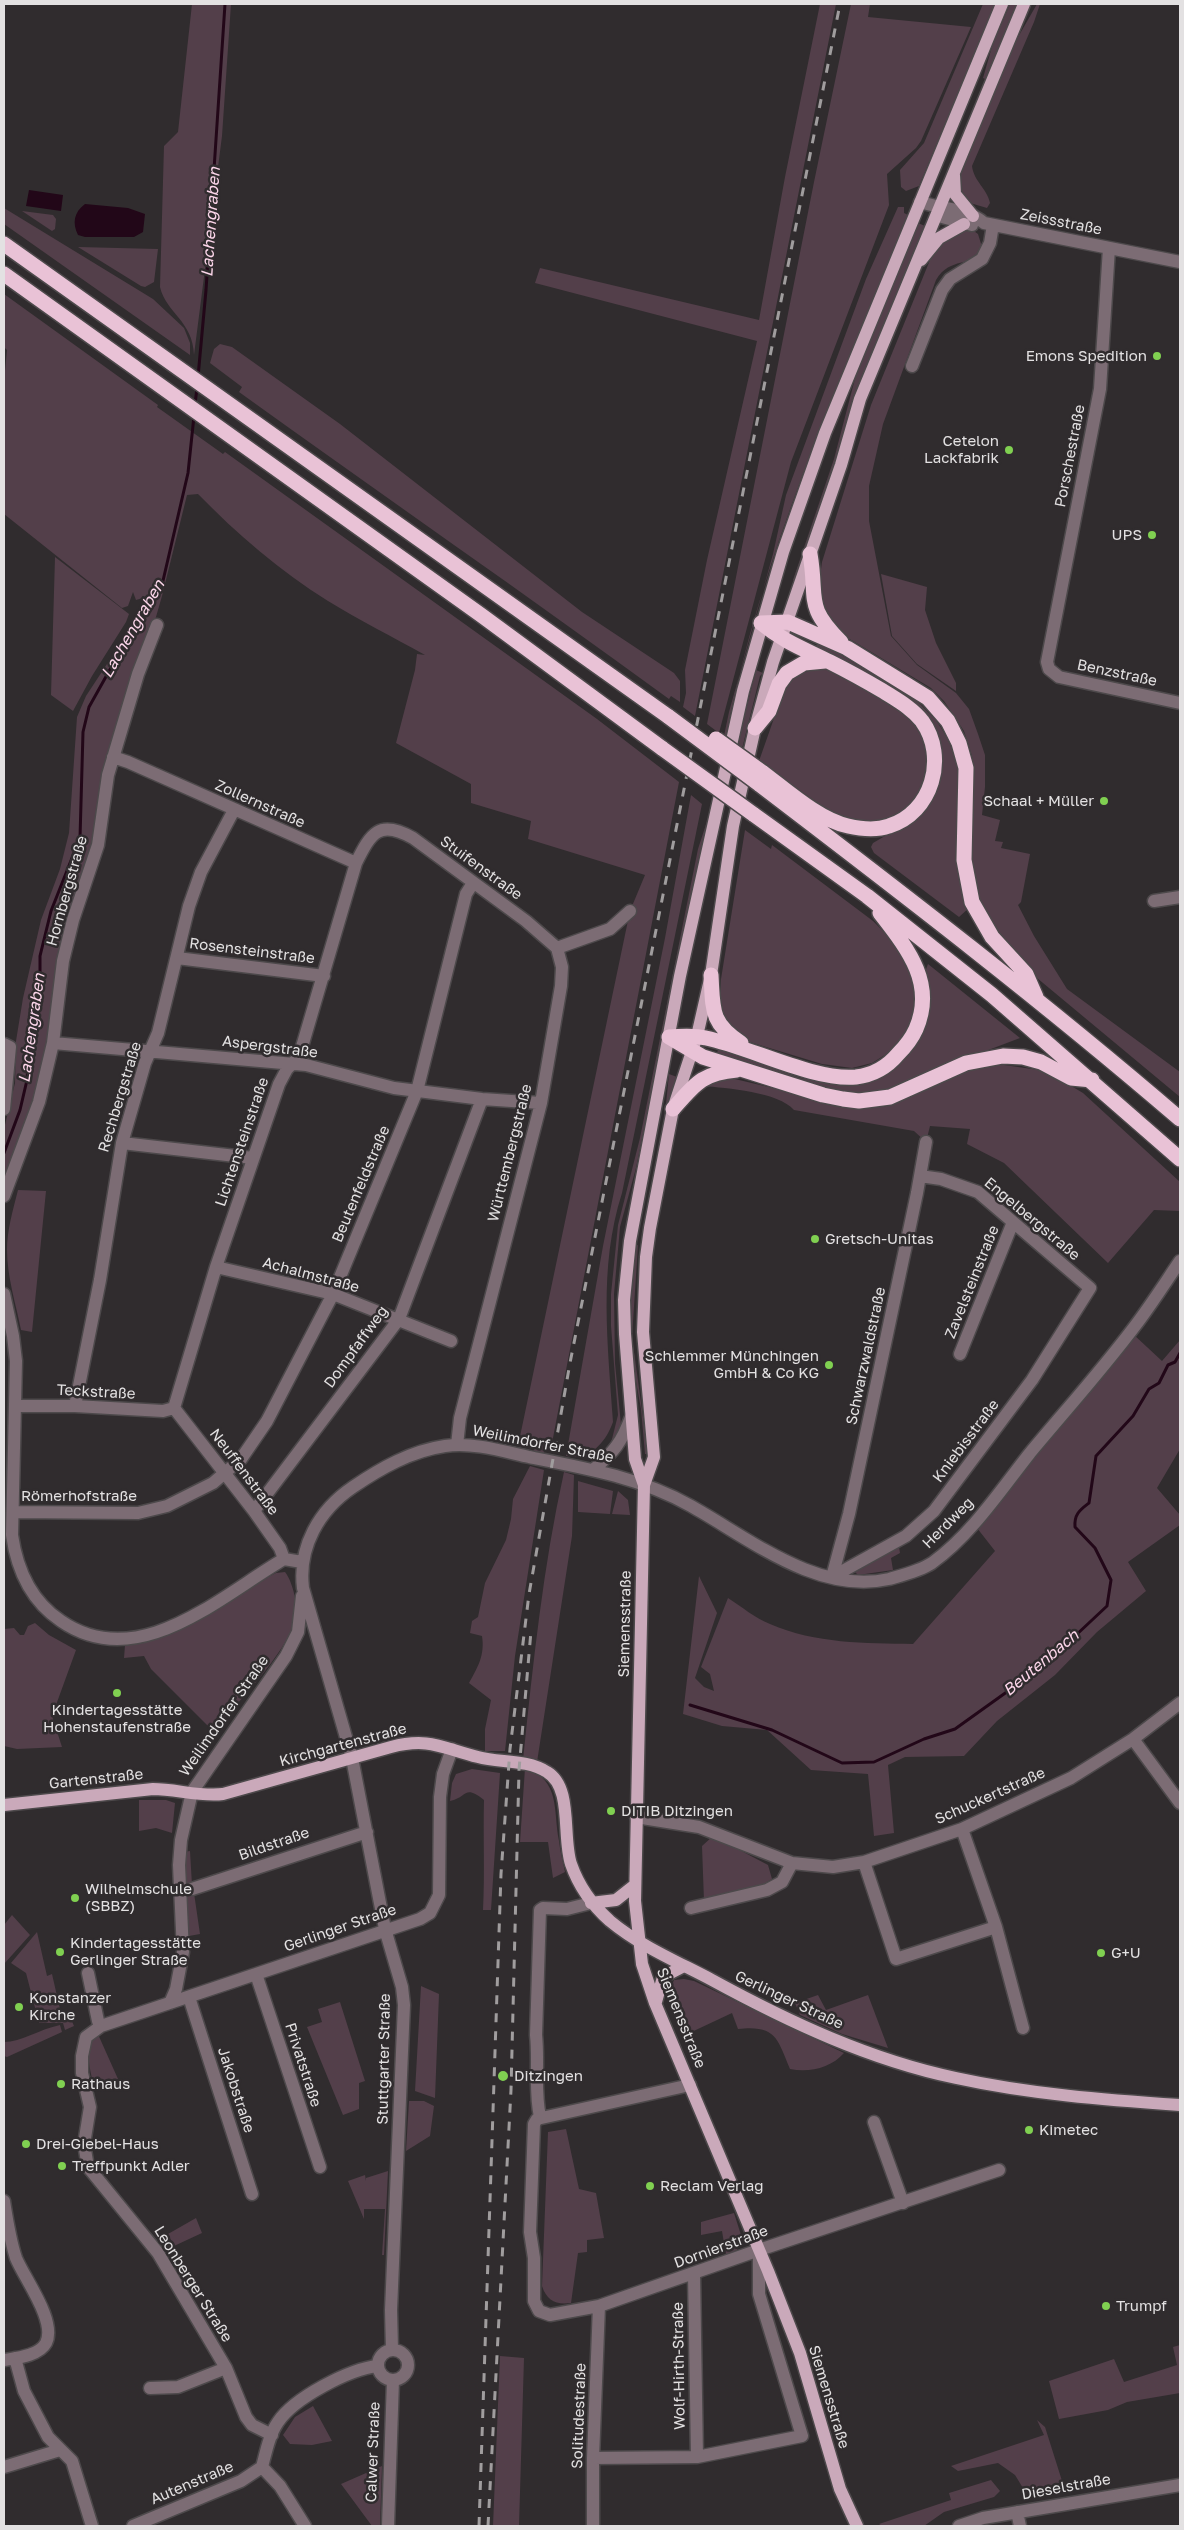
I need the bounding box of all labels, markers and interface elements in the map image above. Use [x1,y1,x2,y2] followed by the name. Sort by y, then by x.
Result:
[198,167,224,277] water label: Lachengraben
[1019,205,1103,239] street label: Zeissstraße
[1026,347,1147,365] place label: Emons Spedition
[1151,350,1163,362] marker: Emons Spedition
[1051,403,1089,509] street label: Porschestraße
[924,432,999,467] place label: Cetelon Lackfabrik
[1003,444,1015,456] marker: Cetelon Lackfabrik
[1112,526,1142,544] place label: UPS
[1146,529,1158,541] marker: UPS
[97,577,169,681] water label: Lachengraben
[1075,656,1159,690] street label: Benzstraße
[212,776,308,832] street label: Zollernstraße
[984,792,1094,810] place label: Schaal + Müller
[1098,795,1110,807] marker: Schaal + Müller
[436,832,526,904] street label: Stuifenstraße
[43,834,91,948] street label: Hornbergstraße
[188,934,316,968] street label: Rosensteinstraße
[15,972,49,1084] water label: Lachengraben
[221,1032,319,1062] street label: Aspergstraße
[95,1040,145,1154] street label: Rechbergstraße
[211,1075,273,1209] street label: Lichtensteinstraße
[484,1082,536,1224] street label: Württembergstraße
[328,1123,394,1245] street label: Beutenfeldstraße
[980,1174,1084,1264] street label: Engelbergstraße
[941,1223,1003,1341] street label: Zavelsteinstraße
[825,1230,934,1248] place label: Gretsch-Unitas
[809,1233,821,1245] marker: Gretsch-Unitas
[261,1253,361,1297] street label: Achalmstraße
[843,1285,889,1427] street label: Schwarzwaldstraße
[320,1303,392,1391] street label: Dompfaffweg
[645,1347,819,1382] place label: Schlemmer Münchingen GmbH & Co KG
[823,1359,835,1371] marker: Schlemmer Münchingen GmbH & Co KG
[56,1381,136,1403] street label: Teckstraße
[929,1396,1003,1486] street label: Kniebisstraße
[471,1421,615,1467] street label: Weilimdorfer Straße
[206,1425,282,1519] street label: Neuffenstraße
[21,1487,137,1505] street label: Römerhofstraße
[919,1494,977,1552] street label: Herdweg
[615,1570,635,1678] street label: Siemensstraße
[999,1626,1083,1700] water label: Beutenbach
[175,1652,273,1780] street label: Weilimdorfer Straße
[111,1687,123,1699] marker: Kindertagesstätte Hohenstaufenstraße
[43,1701,191,1736] place label: Kindertagesstätte Hohenstaufenstraße
[278,1719,408,1771] street label: Kirchgartenstraße
[932,1764,1048,1828] street label: Schuckertstraße
[48,1765,144,1793] street label: Gartenstraße
[621,1802,733,1820] place label: DITIB Ditzingen
[605,1805,617,1817] marker: DITIB Ditzingen
[236,1824,312,1864] street label: Bildstraße
[85,1880,192,1915] place label: Wilhelmschule (SBBZ)
[69,1892,81,1904] marker: Wilhelmschule (SBBZ)
[281,1900,399,1956] street label: Gerlinger Straße
[70,1934,201,1969] place label: Kindertagesstätte Gerlinger Straße
[1111,1944,1141,1962] place label: G+U
[54,1946,66,1958] marker: Kindertagesstätte Gerlinger Straße
[1095,1947,1107,1959] marker: G+U
[653,1965,709,2071] street label: Siemensstraße
[732,1967,846,2033] street label: Gerlinger Straße
[29,1989,111,2024] place label: Konstanzer Kirche
[374,1993,394,2125] street label: Stuttgarter Straße
[13,2001,25,2013] marker: Konstanzer Kirche
[281,2021,325,2109] street label: Privatstraße
[214,2045,258,2135] street label: Jakobstraße
[514,2067,583,2085] place label: Ditzingen
[496,2069,510,2083] marker: Ditzingen
[71,2075,130,2093] place label: Rathaus
[55,2078,67,2090] marker: Rathaus
[1039,2121,1098,2139] place label: Kimetec
[1023,2124,1035,2136] marker: Kimetec
[36,2135,159,2153] place label: Drei-Giebel-Haus
[20,2138,32,2150] marker: Drei-Giebel-Haus
[72,2157,190,2175] place label: Treffpunkt Adler
[56,2160,68,2172] marker: Treffpunkt Adler
[660,2177,763,2195] place label: Reclam Verlag
[644,2180,656,2192] marker: Reclam Verlag
[672,2222,770,2272] street label: Dornierstraße
[150,2223,236,2345] street label: Leonberger Straße
[1116,2297,1167,2315] place label: Trumpf
[1100,2300,1112,2312] marker: Trumpf
[669,2302,689,2430] street label: Wolf-Hirth-Straße
[805,2343,853,2451] street label: Siemensstraße
[568,2363,590,2469] street label: Solitudestraße
[362,2401,384,2503] street label: Calwer Straße
[148,2457,236,2509] street label: Autenstraße
[1020,2470,1112,2504] street label: Dieselstraße

